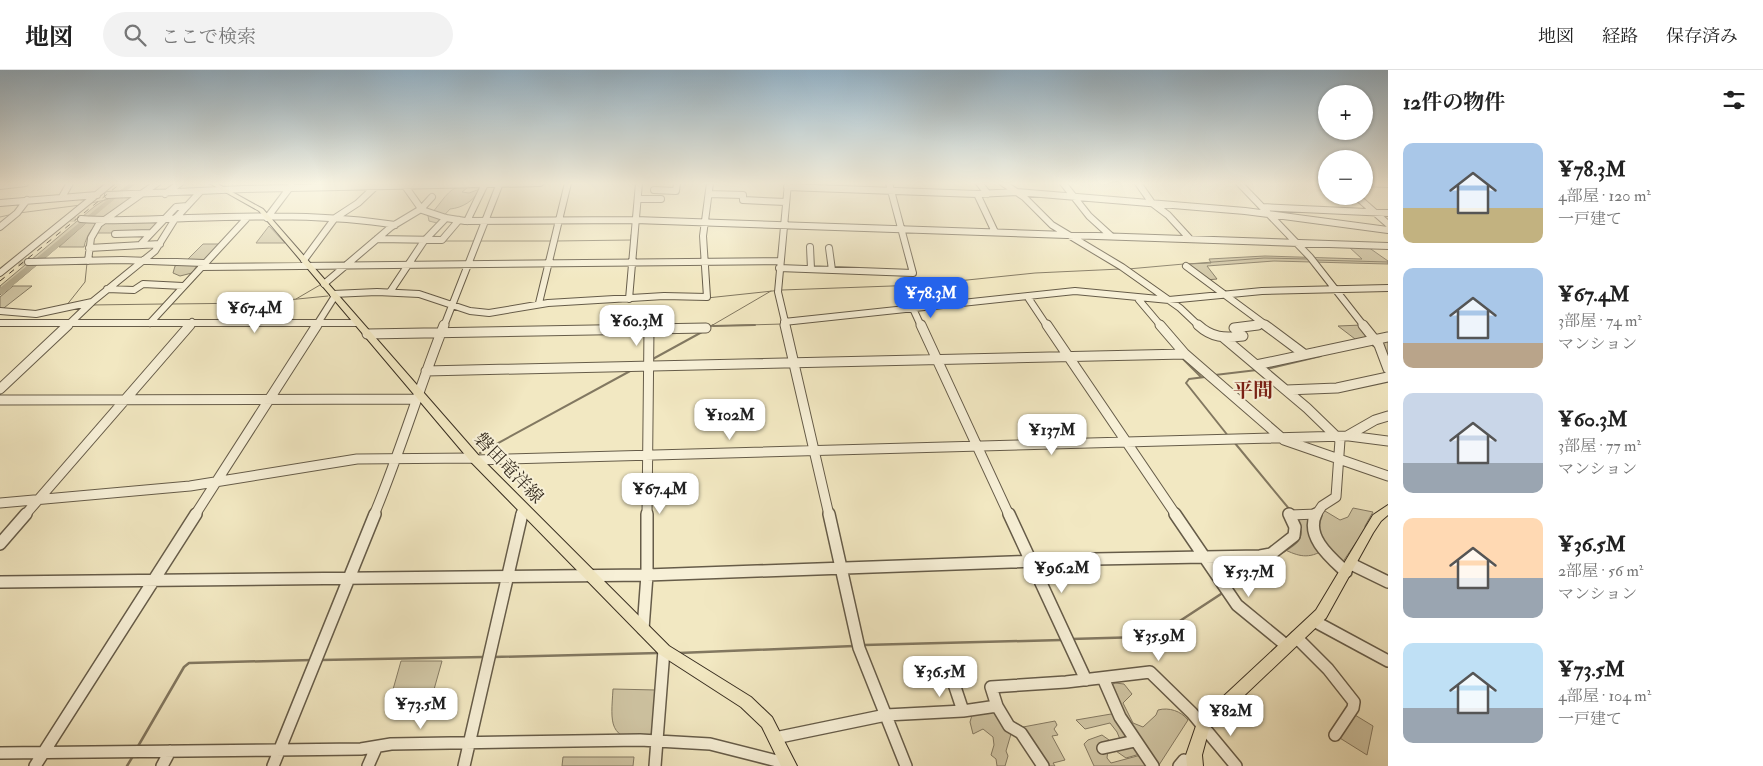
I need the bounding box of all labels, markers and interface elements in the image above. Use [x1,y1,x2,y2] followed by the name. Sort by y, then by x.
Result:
[103,12,453,57] search box
[121,21,149,49] icon: search
[25,22,73,53] text: 地図
[161,25,256,49] text: ここで検索
[1538,25,1574,48] text: 地図
[1602,25,1638,48] text: 経路
[1666,25,1738,48] text: 保存済み
[1318,85,1373,205] map controls
[1318,85,1373,140] button: +
[1720,86,1748,114] icon: filters
[1403,89,1505,116] text: 12件の物件
[1318,150,1373,205] button: −
[1558,156,1626,183] text: ¥78.3M
[1443,163,1503,223] icon: home
[1558,186,1651,206] text: 4部屋 · 120 m²
[1558,209,1622,229] text: 一戸建て
[890,276,972,319] pin: ¥78.3M
[1558,281,1630,308] text: ¥67.4M
[905,283,957,303] text: ¥78.3M
[1443,288,1503,348] icon: home
[214,292,296,334] pin: ¥67.4M
[228,298,282,318] text: ¥67.4M
[596,304,678,347] pin: ¥60.3M
[610,311,664,331] text: ¥60.3M
[1558,311,1642,331] text: 3部屋 · 74 m²
[1558,334,1637,354] text: マンション
[1233,378,1273,403] district label: 平間
[695,398,765,441] pin: ¥102M
[705,405,755,425] text: ¥102M
[1558,406,1628,433] text: ¥60.3M
[1443,413,1503,473] icon: home
[1017,414,1087,456] pin: ¥137M
[1029,420,1075,440] text: ¥137M
[469,428,548,509] street label: 磐田竜洋線
[1558,436,1641,456] text: 3部屋 · 77 m²
[1558,459,1637,479] text: マンション
[619,472,701,515] pin: ¥67.4M
[633,479,687,499] text: ¥67.4M
[1558,531,1626,558] text: ¥36.5M
[1443,538,1503,598] icon: home
[1021,552,1103,594] pin: ¥96.2M
[1208,556,1290,598] pin: ¥53.7M
[1035,558,1089,578] text: ¥96.2M
[1558,561,1643,581] text: 2部屋 · 56 m²
[1224,562,1274,582] text: ¥53.7M
[1558,584,1637,604] text: マンション
[1118,620,1200,662] pin: ¥35.9M
[1133,626,1185,646] text: ¥35.9M
[899,656,981,698] pin: ¥36.5M
[1558,656,1625,683] text: ¥73.5M
[914,662,966,682] text: ¥36.5M
[1443,663,1503,723] icon: home
[1558,686,1651,706] text: 4部屋 · 104 m²
[380,688,462,730] pin: ¥73.5M
[396,694,446,714] text: ¥73.5M
[1201,694,1261,737] pin: ¥82M
[1209,701,1253,721] text: ¥82M
[1558,709,1622,729] text: 一戸建て

